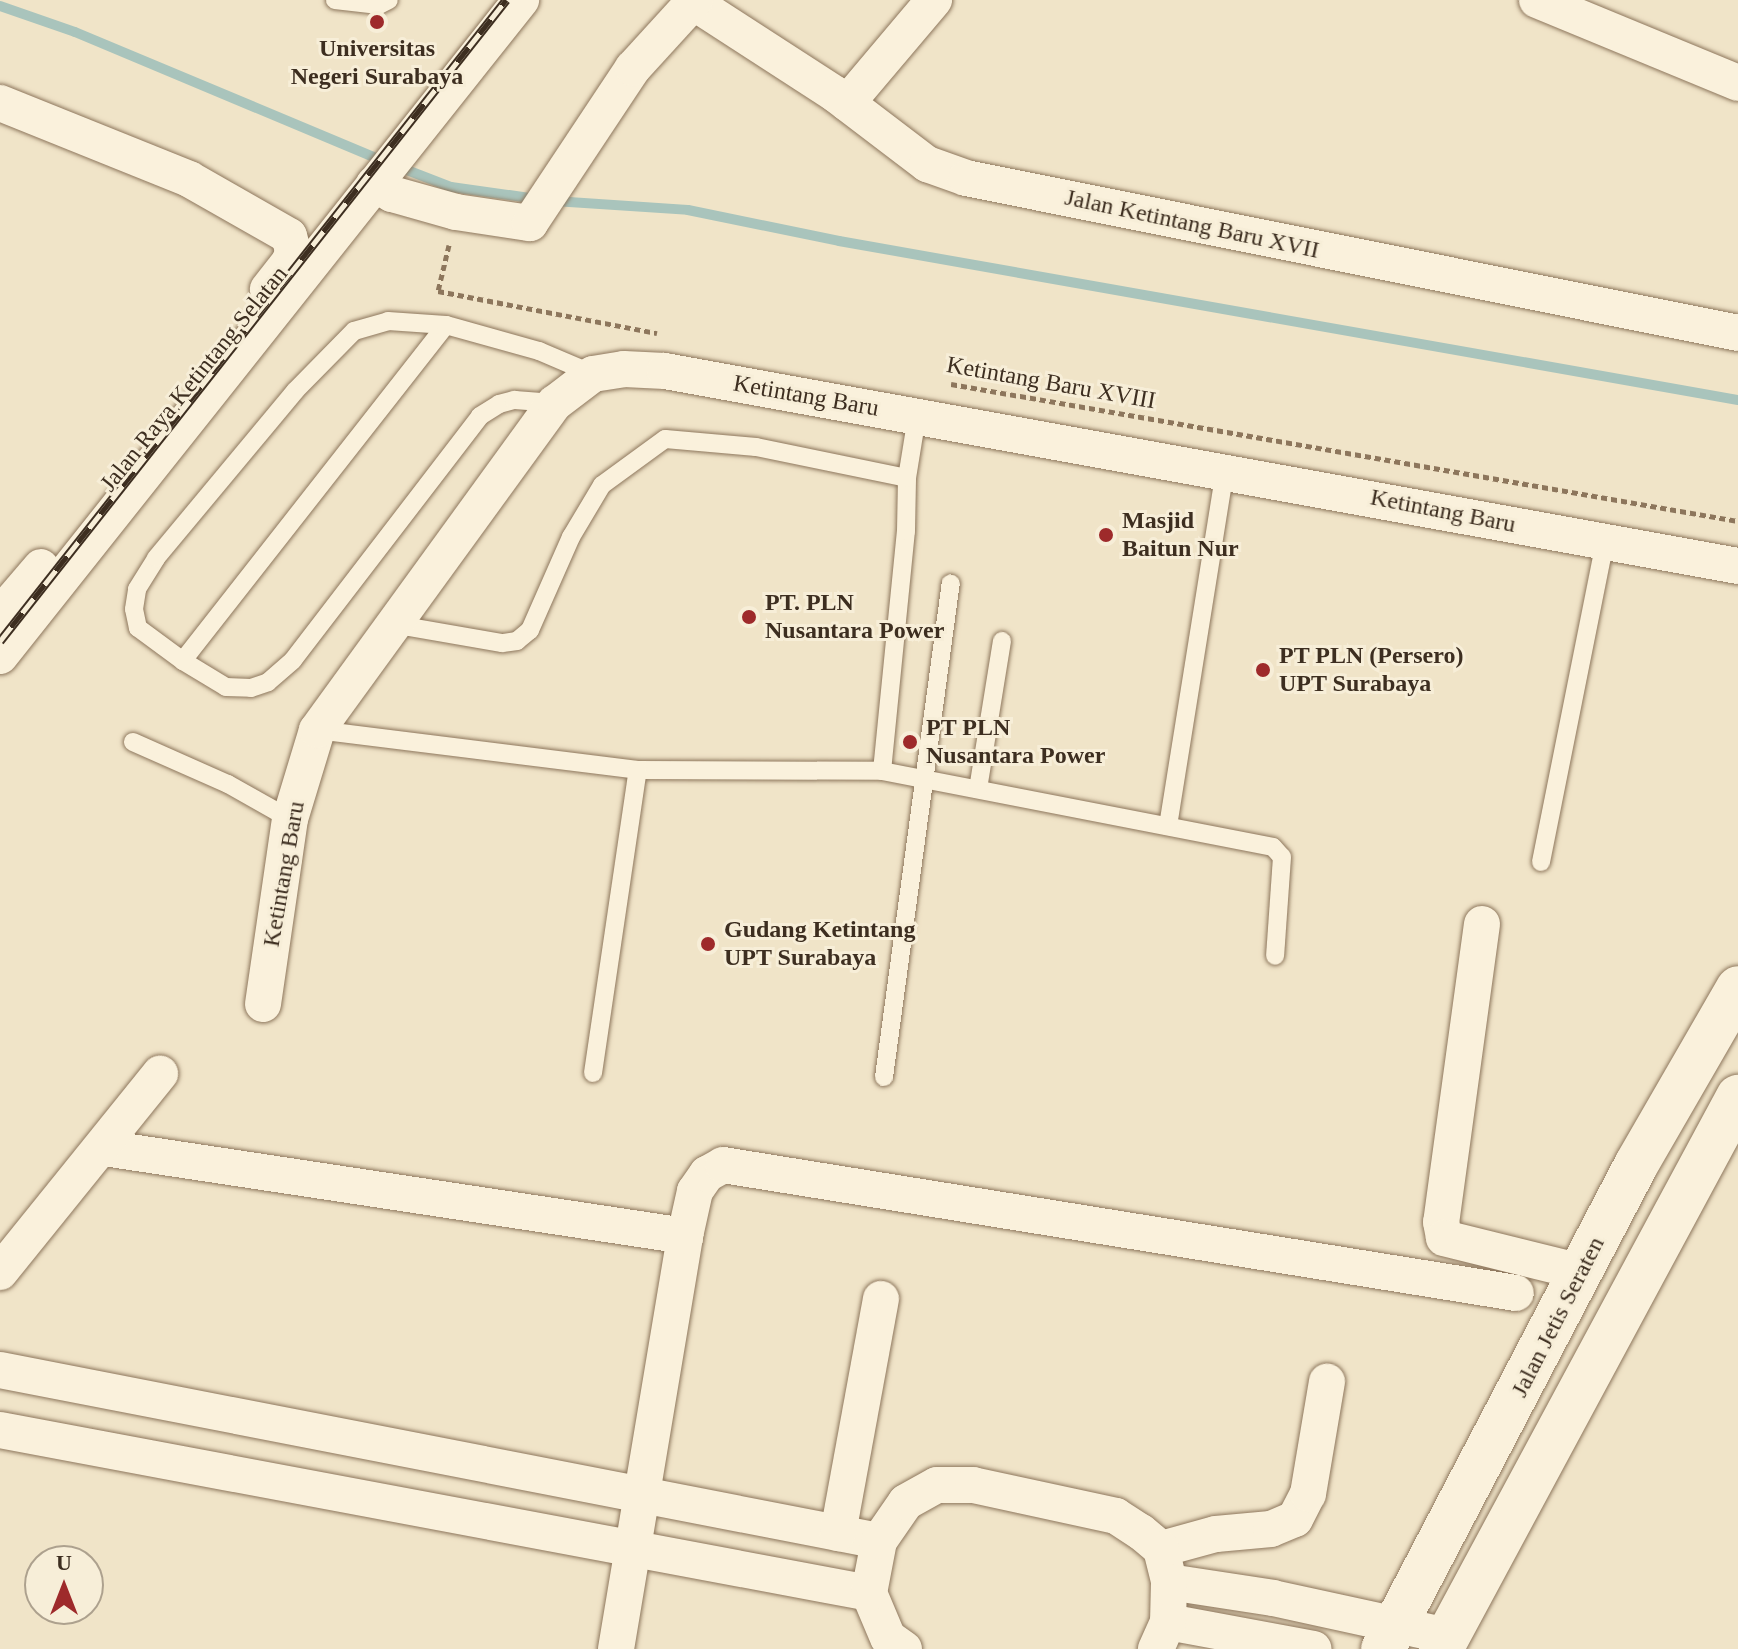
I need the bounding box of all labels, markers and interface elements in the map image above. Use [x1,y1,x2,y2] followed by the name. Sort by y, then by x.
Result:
[368,13,386,31] marker: Universitas Negeri Surabaya
[291,35,463,91] place label: Universitas Negeri Surabaya
[1062,183,1322,265] street label: Jalan Ketintang Baru XVII
[94,260,294,498] street label: Jalan Raya Ketintang Selatan
[944,350,1158,416] street label: Ketintang Baru XVIII
[731,369,881,423] street label: Ketintang Baru
[1368,483,1518,539] street label: Ketintang Baru
[1122,507,1239,563] place label: Masjid Baitun Nur
[1097,526,1115,544] marker: Masjid Baitun Nur
[765,589,944,645] place label: PT. PLN Nusantara Power
[740,608,758,626] marker: PT. PLN Nusantara Power
[1279,642,1464,698] place label: PT PLN (Persero) UPT Surabaya
[1254,661,1272,679] marker: PT PLN (Persero) UPT Surabaya
[926,714,1105,770] place label: PT PLN Nusantara Power
[901,733,919,751] marker: PT PLN Nusantara Power
[257,799,311,949] street label: Ketintang Baru
[724,916,915,972] place label: Gudang Ketintang UPT Surabaya
[699,935,717,953] marker: Gudang Ketintang UPT Surabaya
[1505,1232,1611,1402] street label: Jalan Jetis Seraten
[24,1545,104,1625] north arrow
[56,1550,72,1575] text: U

